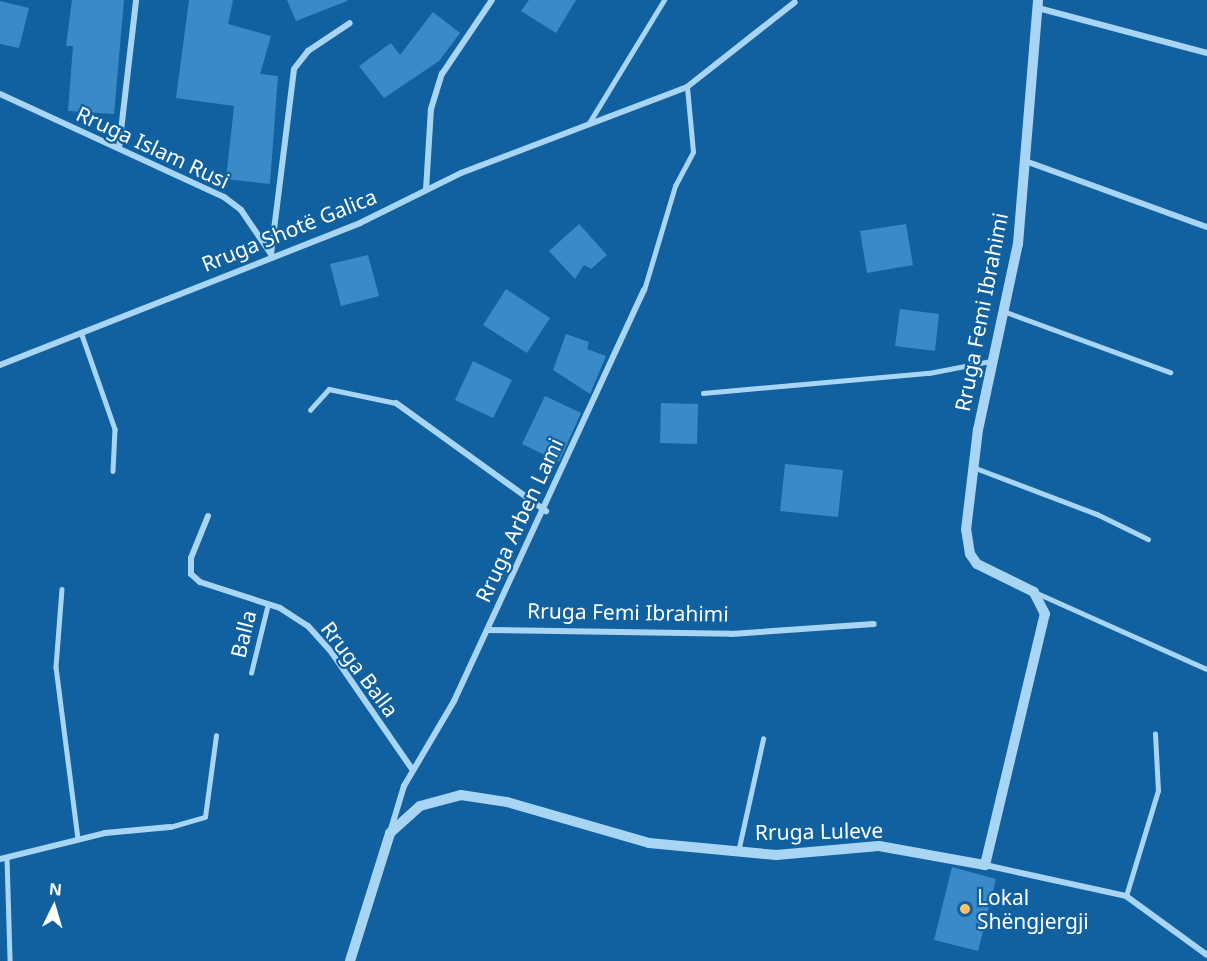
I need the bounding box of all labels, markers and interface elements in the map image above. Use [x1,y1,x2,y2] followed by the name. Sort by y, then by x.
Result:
[73,101,233,193] street label: Rruga Islam Rusi
[198,183,380,277] street label: Rruga Shotë Galica
[949,211,1013,413] street label: Rruga Femi Ibrahimi
[470,434,568,606] street label: Rruga Arben Lami
[527,598,729,626] street label: Rruga Femi Ibrahimi
[225,608,261,660] street label: Balla
[316,616,404,722] street label: Rruga Balla
[755,817,883,845] street label: Rruga Luleve
[24,877,84,937] north arrow
[48,878,63,901] text: N
[977,884,1089,934] place label: Lokal Shëngjergji
[958,902,972,916] marker: Lokal Shëngjergji

